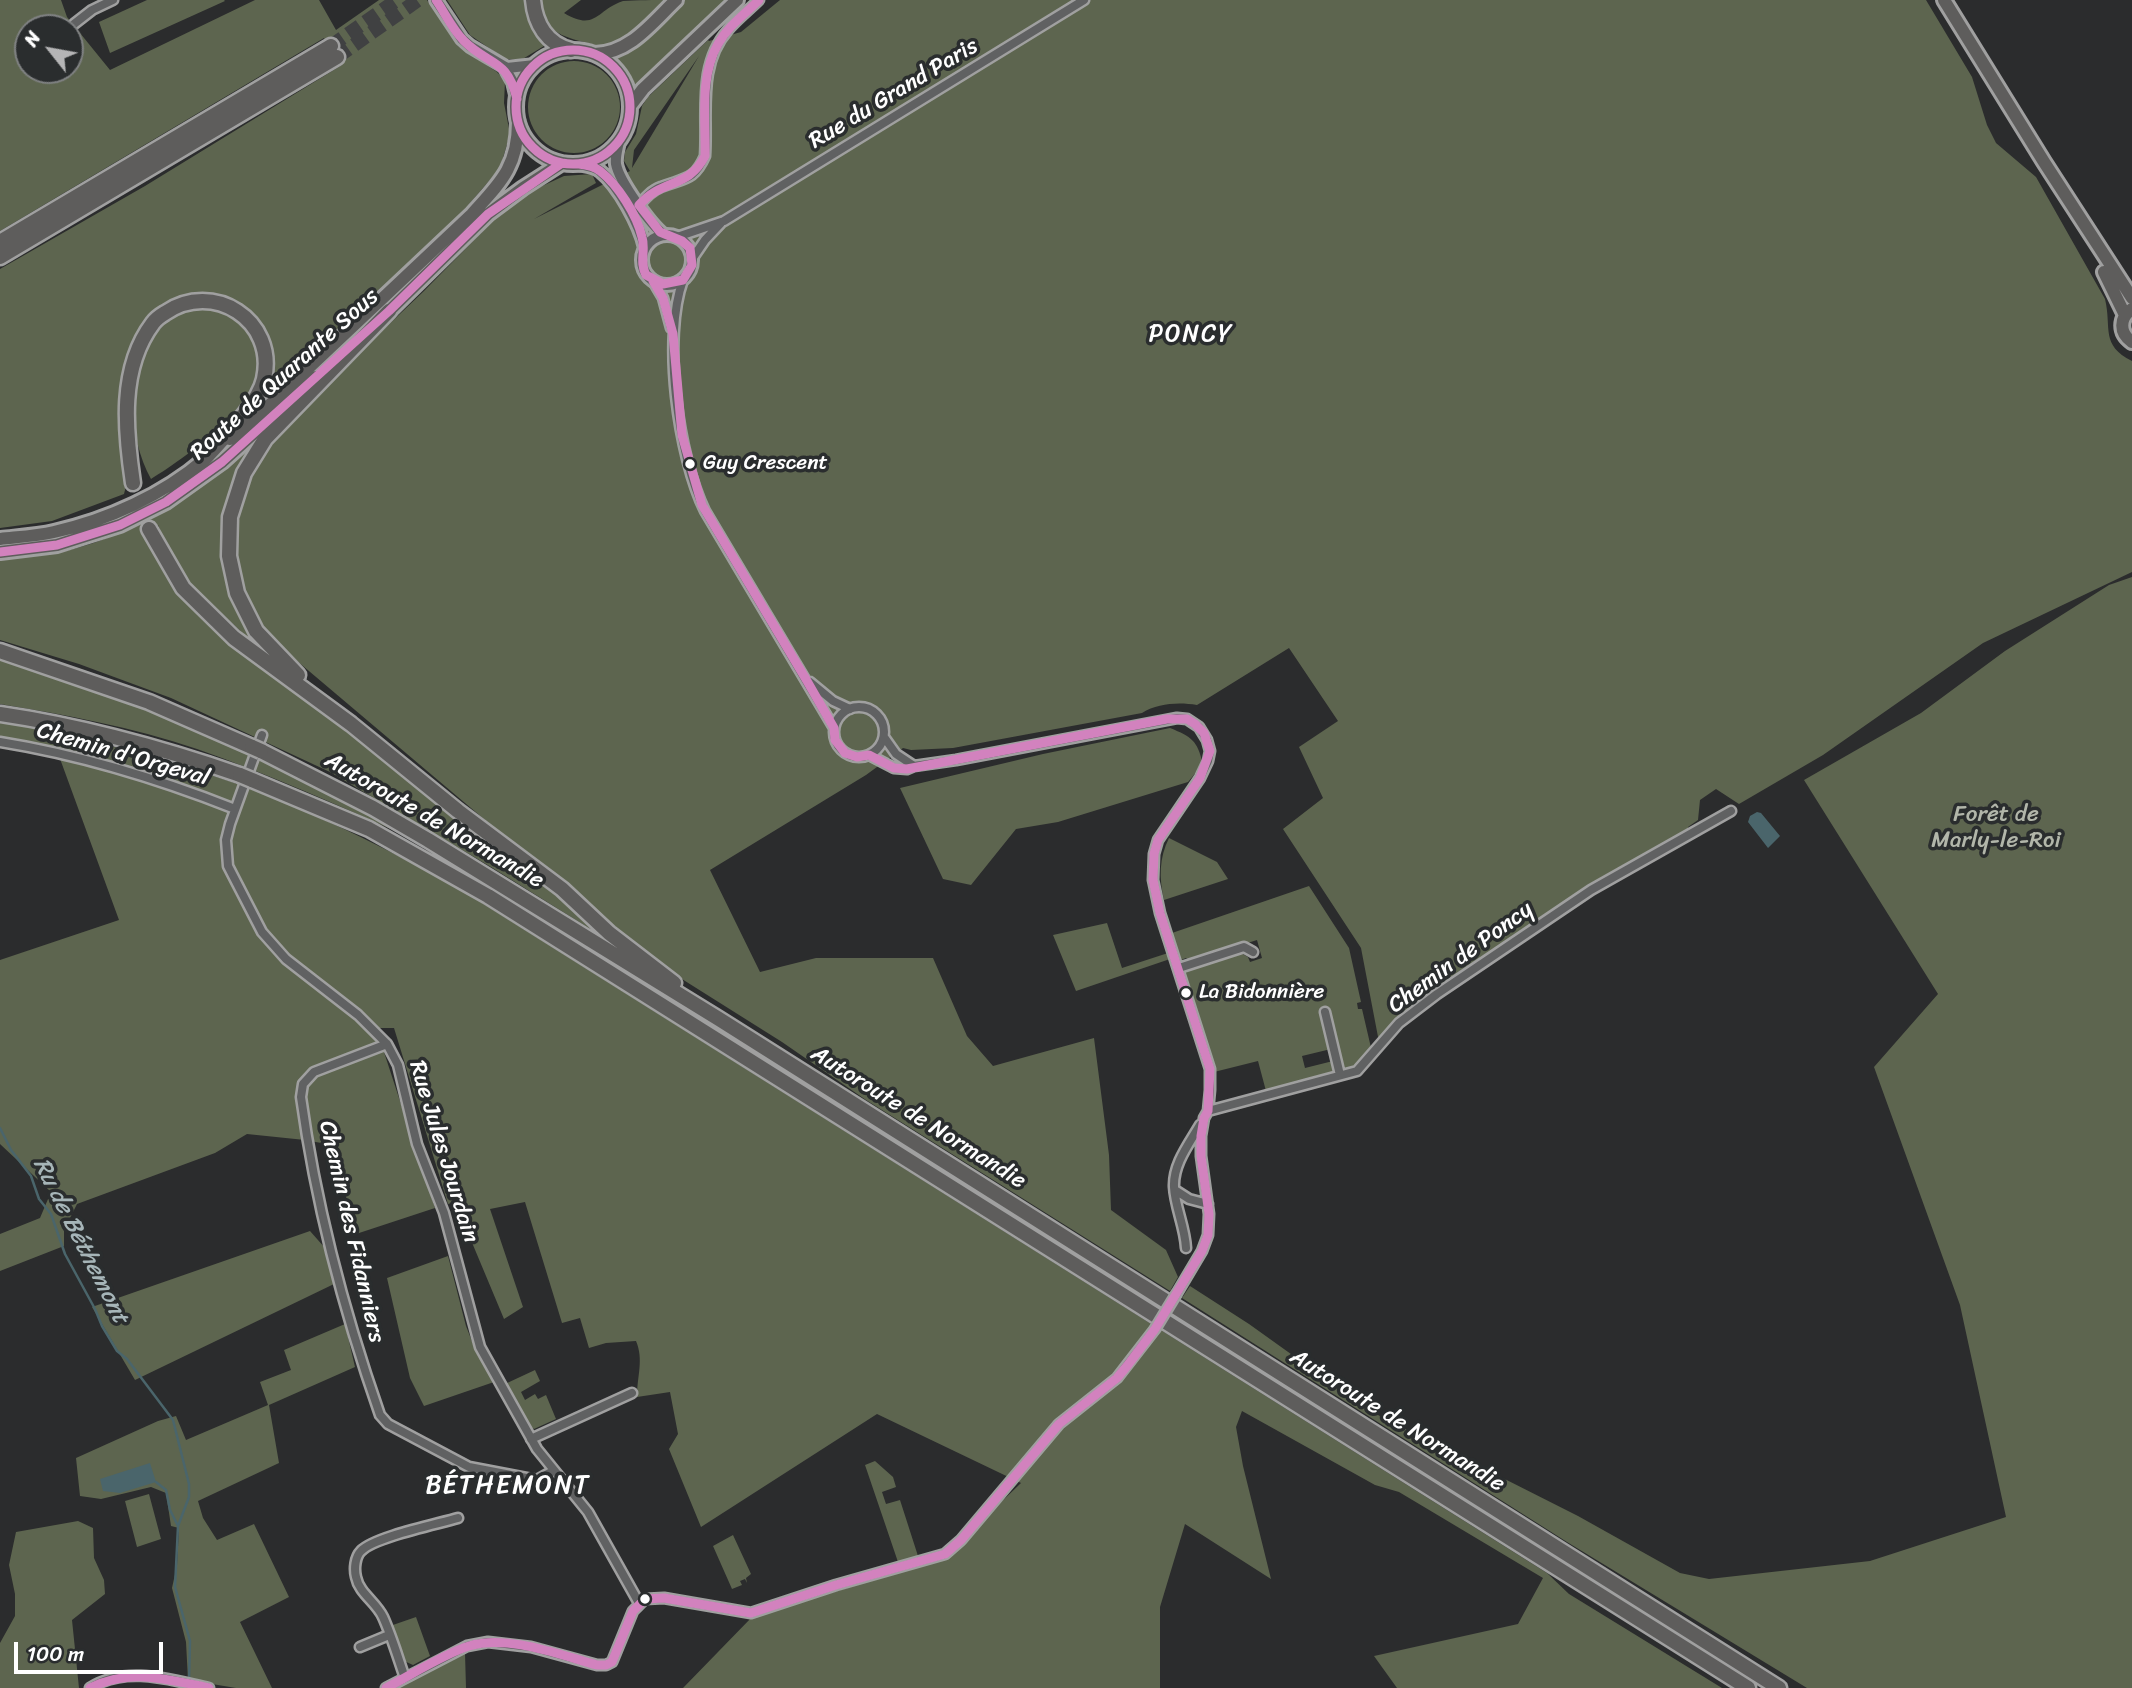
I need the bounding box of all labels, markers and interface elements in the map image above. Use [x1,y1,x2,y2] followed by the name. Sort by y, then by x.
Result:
[14,14,84,84] north arrow
[15,25,50,53] text: N
[805,33,983,155] street label: Rue du Grand Paris
[185,283,385,467] street label: Route de Quarante Sous
[1149,321,1233,349] district label: PONCY
[703,451,828,477] place label: Guy Crescent
[683,457,697,471] marker: Guy Crescent
[34,717,212,793] street label: Chemin d'Orgeval
[320,747,548,895] street label: Autoroute de Normandie
[1931,801,2061,855] park label: Forêt de Marly-le-Roi
[1383,896,1539,1020] street label: Chemin de Poncy
[1199,980,1324,1006] place label: La Bidonnière
[1179,986,1193,1000] marker: La Bidonnière
[805,1040,1031,1196] street label: Autoroute de Normandie
[402,1058,484,1246] street label: Rue Jules Jourdain
[312,1118,390,1346] street label: Chemin des Fidanniers
[26,1153,134,1329] water label: Ru de Béthemont
[1284,1343,1510,1499] street label: Autoroute de Normandie
[427,1470,589,1502] district label: BÉTHEMONT
[638,1592,652,1606] unlabelled marker
[18,1628,166,1672] scale bar
[27,1635,84,1673] text: 100 m

